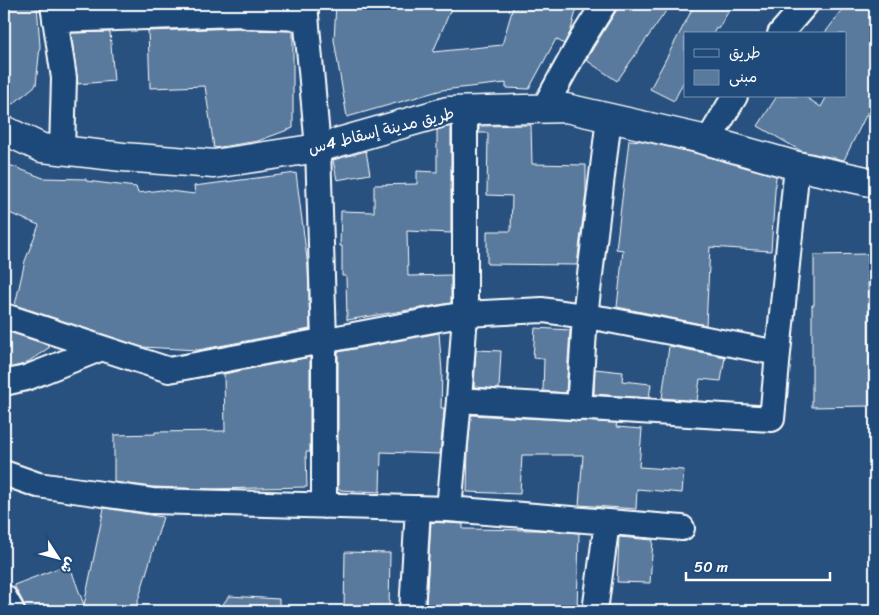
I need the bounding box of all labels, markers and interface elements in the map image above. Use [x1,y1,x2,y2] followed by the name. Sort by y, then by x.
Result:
[684,32,846,98] legend
[729,40,761,66] text: طريق
[729,64,757,90] text: مبنى
[305,98,457,163] street label: طريق مدينة إسقاط 4س
[32,532,82,582] north arrow
[686,550,830,582] scale bar
[53,552,83,579] text: ش
[694,554,729,580] text: 50 m

